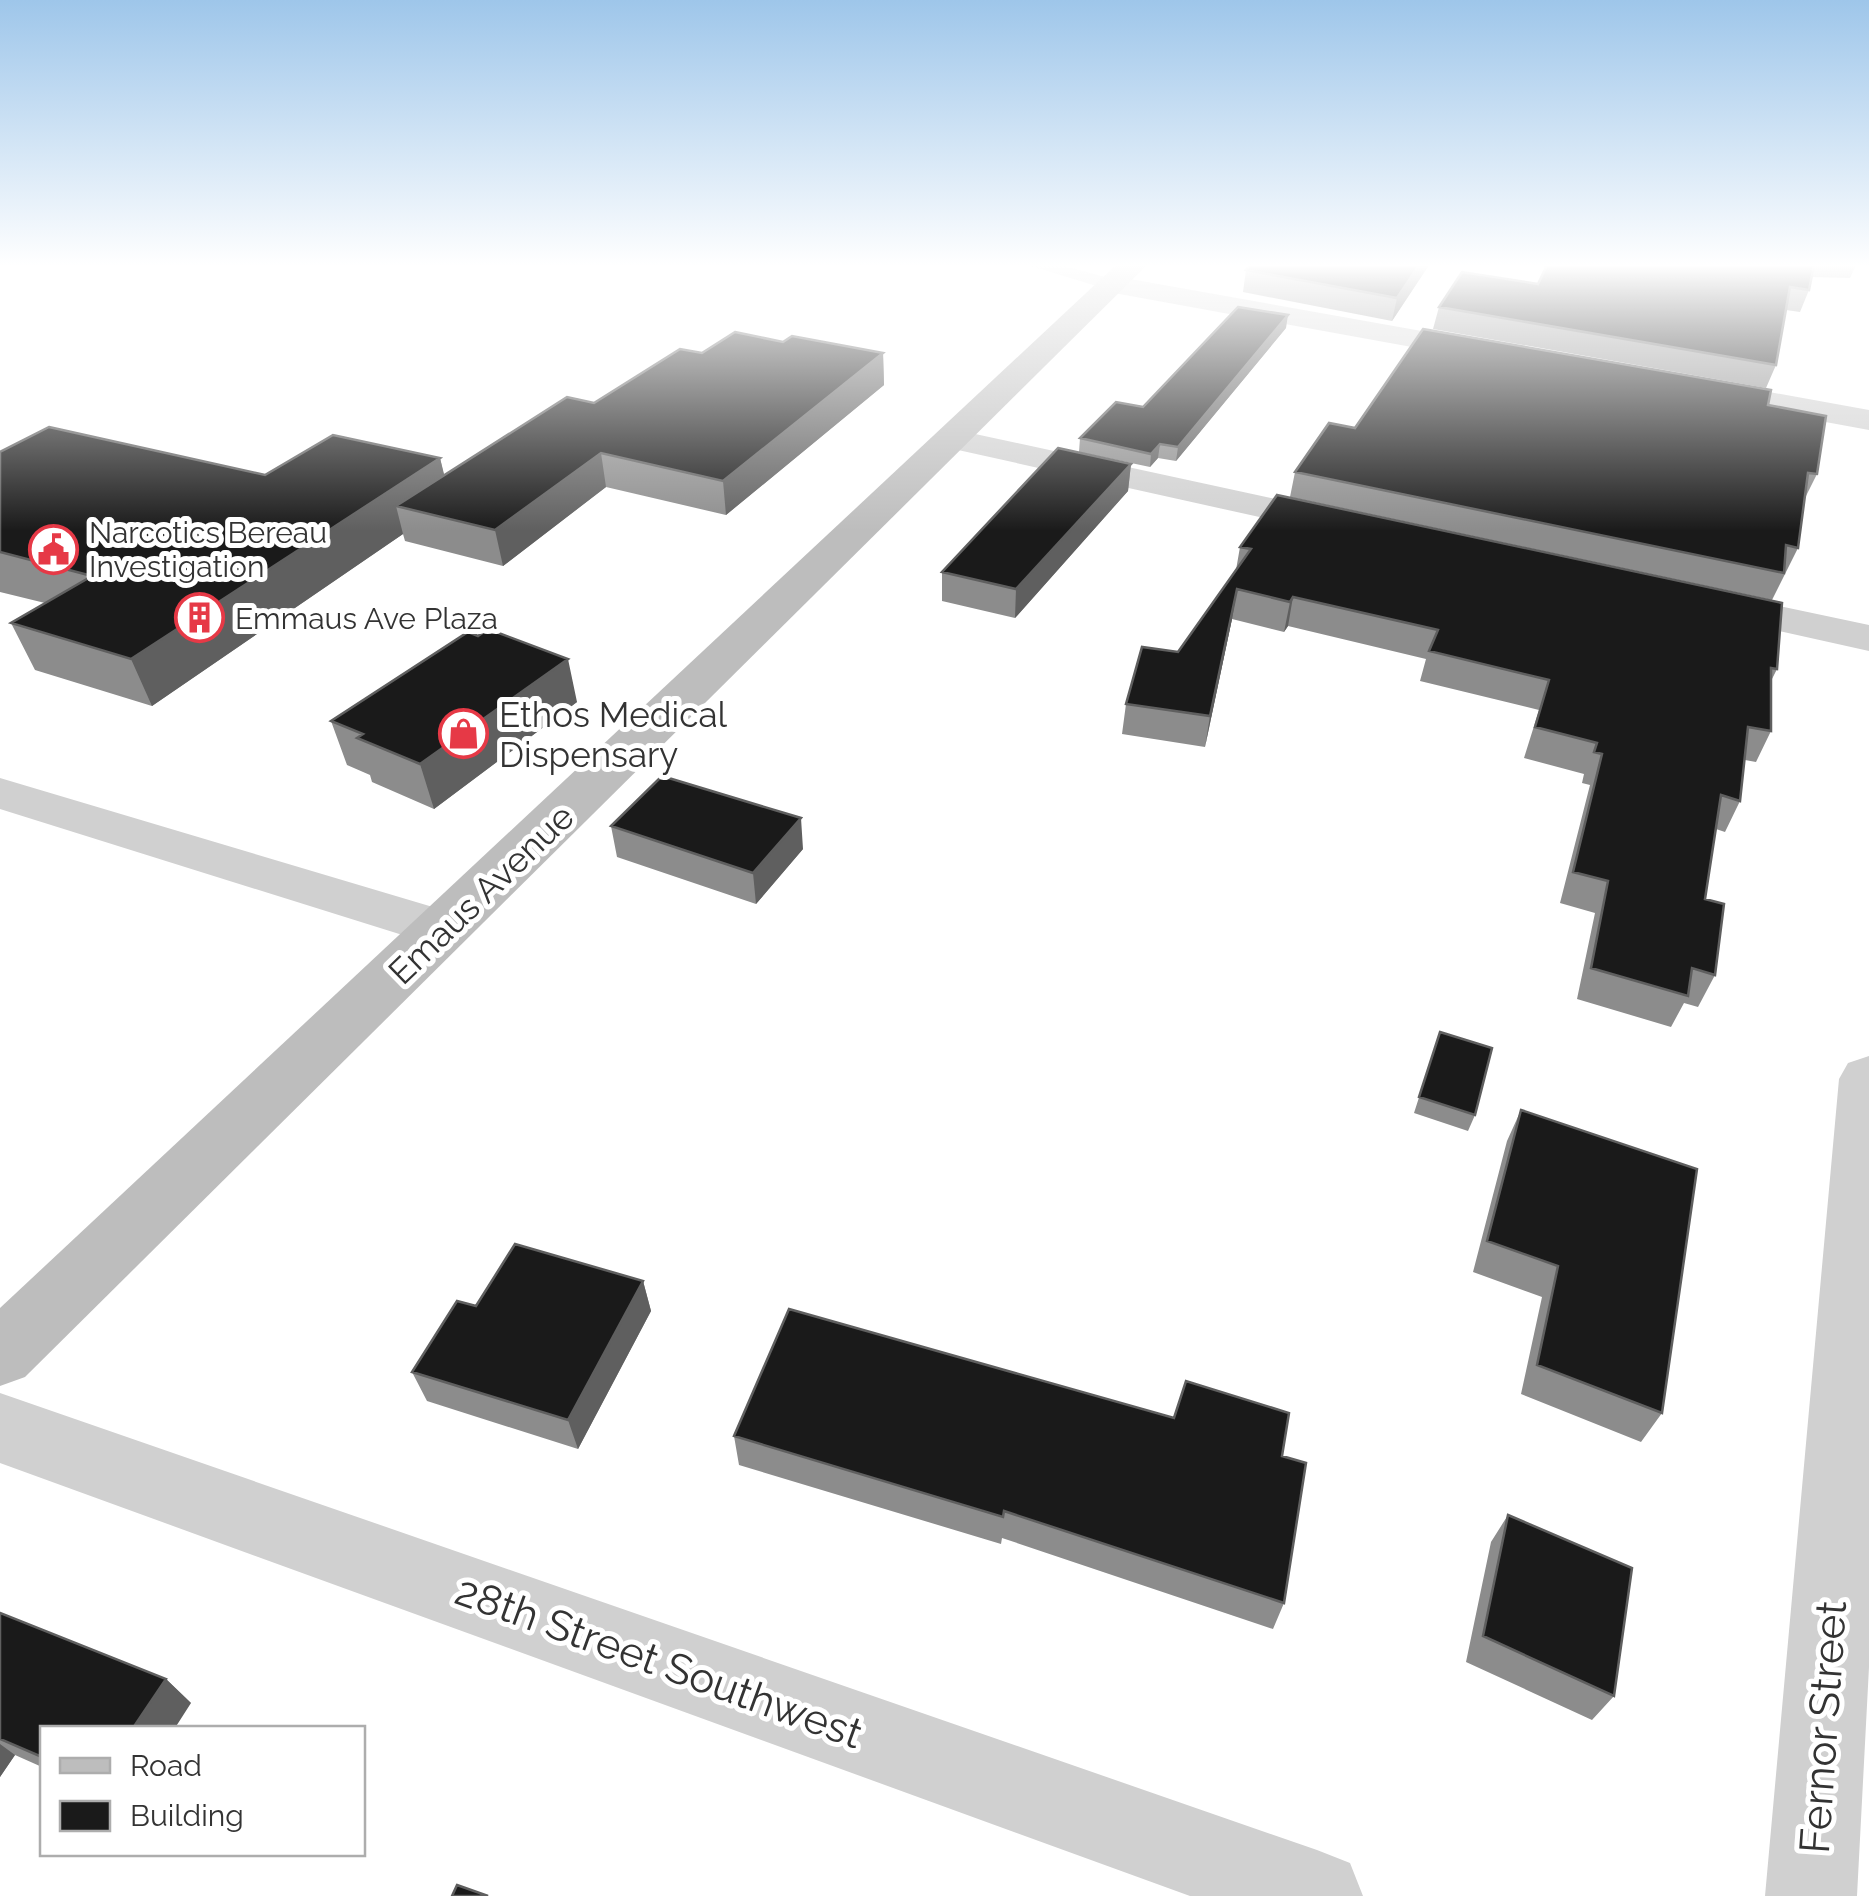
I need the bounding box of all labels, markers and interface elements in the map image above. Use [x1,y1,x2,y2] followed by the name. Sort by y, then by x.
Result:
[89,515,327,584] place label: Narcotics Bereau Investigation
[28,523,80,575] public building icon: Narcotics Bereau Investigation
[174,592,226,644] building icon: Emmaus Ave Plaza
[235,601,498,636] place label: Emmaus Ave Plaza
[499,694,727,775] place label: Ethos Medical Dispensary
[438,708,490,760] shop icon: Ethos Medical Dispensary
[380,796,582,992] street label: Emaus Avenue
[449,1566,869,1758] street label: 28th Street Southwest
[1790,1599,1856,1855] street label: Fernor Street
[40,1726,365,1856] legend
[130,1748,202,1783] text: Road
[130,1798,244,1833] text: Building

